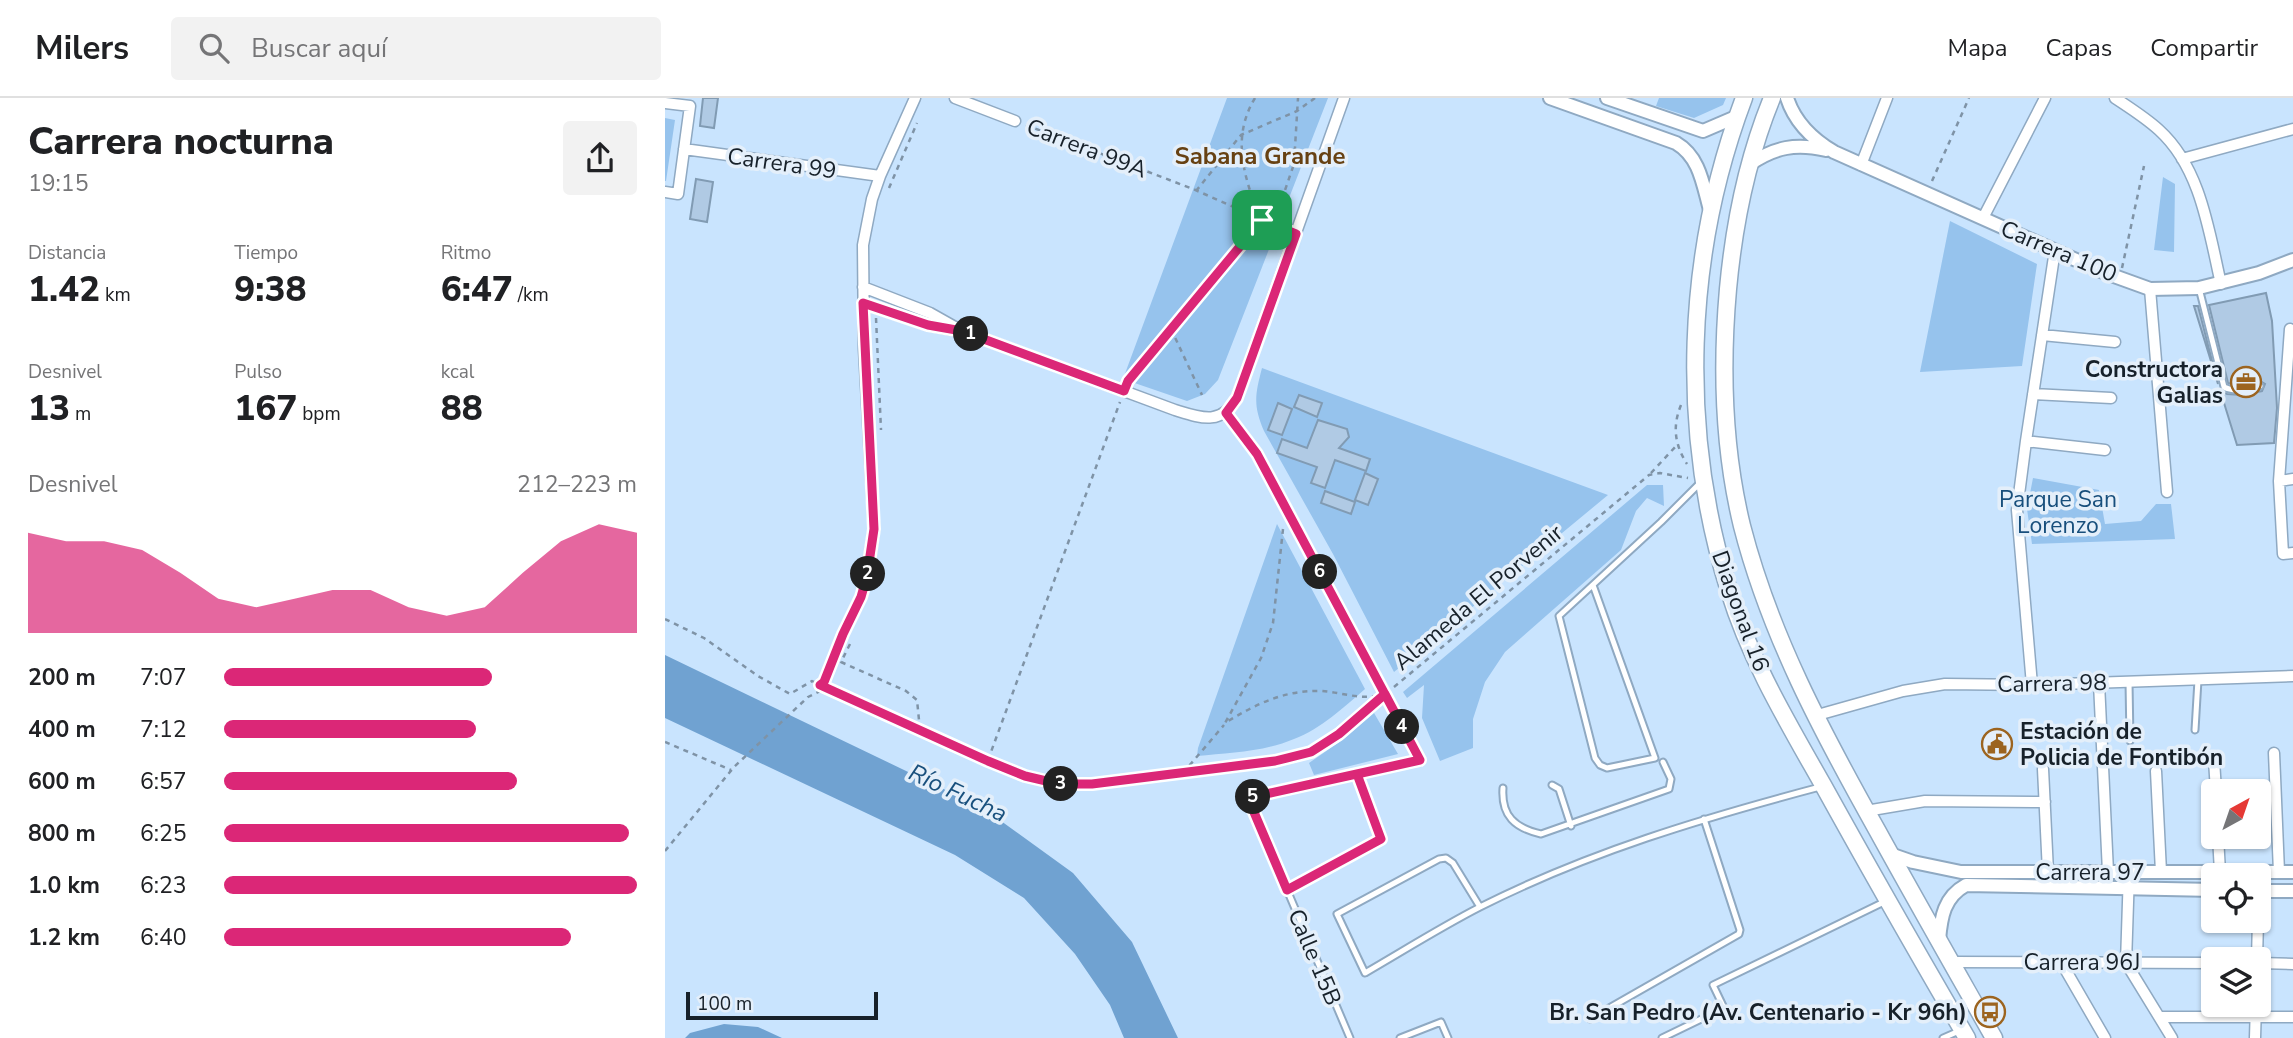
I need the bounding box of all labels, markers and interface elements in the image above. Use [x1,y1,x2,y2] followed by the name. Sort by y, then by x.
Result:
[171,17,661,80] search box
[35,26,129,71] text: Milers
[195,29,233,67] icon: search
[251,31,387,66] text: Buscar aquí
[1948,32,2008,64] text: Mapa
[2046,32,2112,64] text: Capas
[2150,32,2258,64] text: Compartir
[1022,111,1152,186] street label: Carrera 99A
[28,116,334,167] text: Carrera nocturna
[563,121,637,195] button: share
[1175,140,1345,172] district label: Sabana Grande
[725,141,838,186] street label: Carrera 99
[28,168,88,199] text: 19:15
[1232,190,1292,250] pin
[1243,201,1281,239] icon: arrive
[1996,213,2122,290] street label: Carrera 100
[28,240,106,266] text: Distancia
[234,240,298,266] text: Tiempo
[441,240,491,266] text: Ritmo
[28,266,100,313] text: 1.42
[234,266,306,313] text: 9:38
[441,266,513,313] text: 6:47
[100,282,131,308] text: km
[513,282,549,308] text: /km
[953,316,989,352] pin: 1
[965,320,976,346] text: 1
[2085,354,2223,411] place label: Constructora Galias
[28,359,102,385] text: Desnivel
[234,359,282,385] text: Pulso
[441,359,474,385] text: kcal
[2229,365,2263,399] office icon: Constructora Galias
[28,385,70,432] text: 13
[234,385,297,432] text: 167
[441,385,483,432] text: 88
[70,401,91,427] text: m
[297,401,341,427] text: bpm
[28,469,118,500] text: Desnivel
[517,469,637,500] text: 212–223 m
[1999,484,2117,541] park label: Parque San Lorenzo
[1387,517,1570,677] street label: Alameda El Porvenir
[1704,546,1777,676] street label: Diagonal 16
[1303,554,1337,589] pin: 6
[851,556,885,592] pin: 2
[1314,558,1325,584] text: 6
[862,560,873,586] text: 2
[28,662,96,693] text: 200 m
[140,662,187,693] text: 7:07
[1997,667,2107,700] street label: Carrera 98
[1385,710,1419,744] pin: 4
[1396,713,1407,739] text: 4
[28,714,96,745] text: 400 m
[140,714,187,745] text: 7:12
[2020,716,2223,773] place label: Estación de Policia de Fontibón
[1980,727,2014,761] public building icon: Estación de Policia de Fontibón
[904,756,1012,830] water label: Río Fucha
[28,766,96,797] text: 600 m
[140,766,187,797] text: 6:57
[1043,766,1079,802] pin: 3
[1055,770,1066,796] text: 3
[2201,779,2271,849] north arrow
[2201,779,2271,1017] map controls
[1235,780,1271,814] pin: 5
[1247,783,1258,809] text: 5
[28,818,96,849] text: 800 m
[140,818,187,849] text: 6:25
[2035,857,2145,888] street label: Carrera 97
[2201,863,2271,933] button: locate
[28,870,100,901] text: 1.0 km
[140,870,187,901] text: 6:23
[1280,904,1349,1010] street label: Calle 15B
[28,922,100,953] text: 1.2 km
[140,922,187,953] text: 6:40
[2023,947,2141,978] street label: Carrera 96J
[2201,947,2271,1017] button: layers
[686,989,879,1021] scale bar
[697,991,752,1017] text: 100 m
[1973,995,2007,1029] bus stop icon: Br. San Pedro (Av. Centenario - Kr 96h)
[1549,997,1967,1028] place label: Br. San Pedro (Av. Centenario - Kr 96h)

